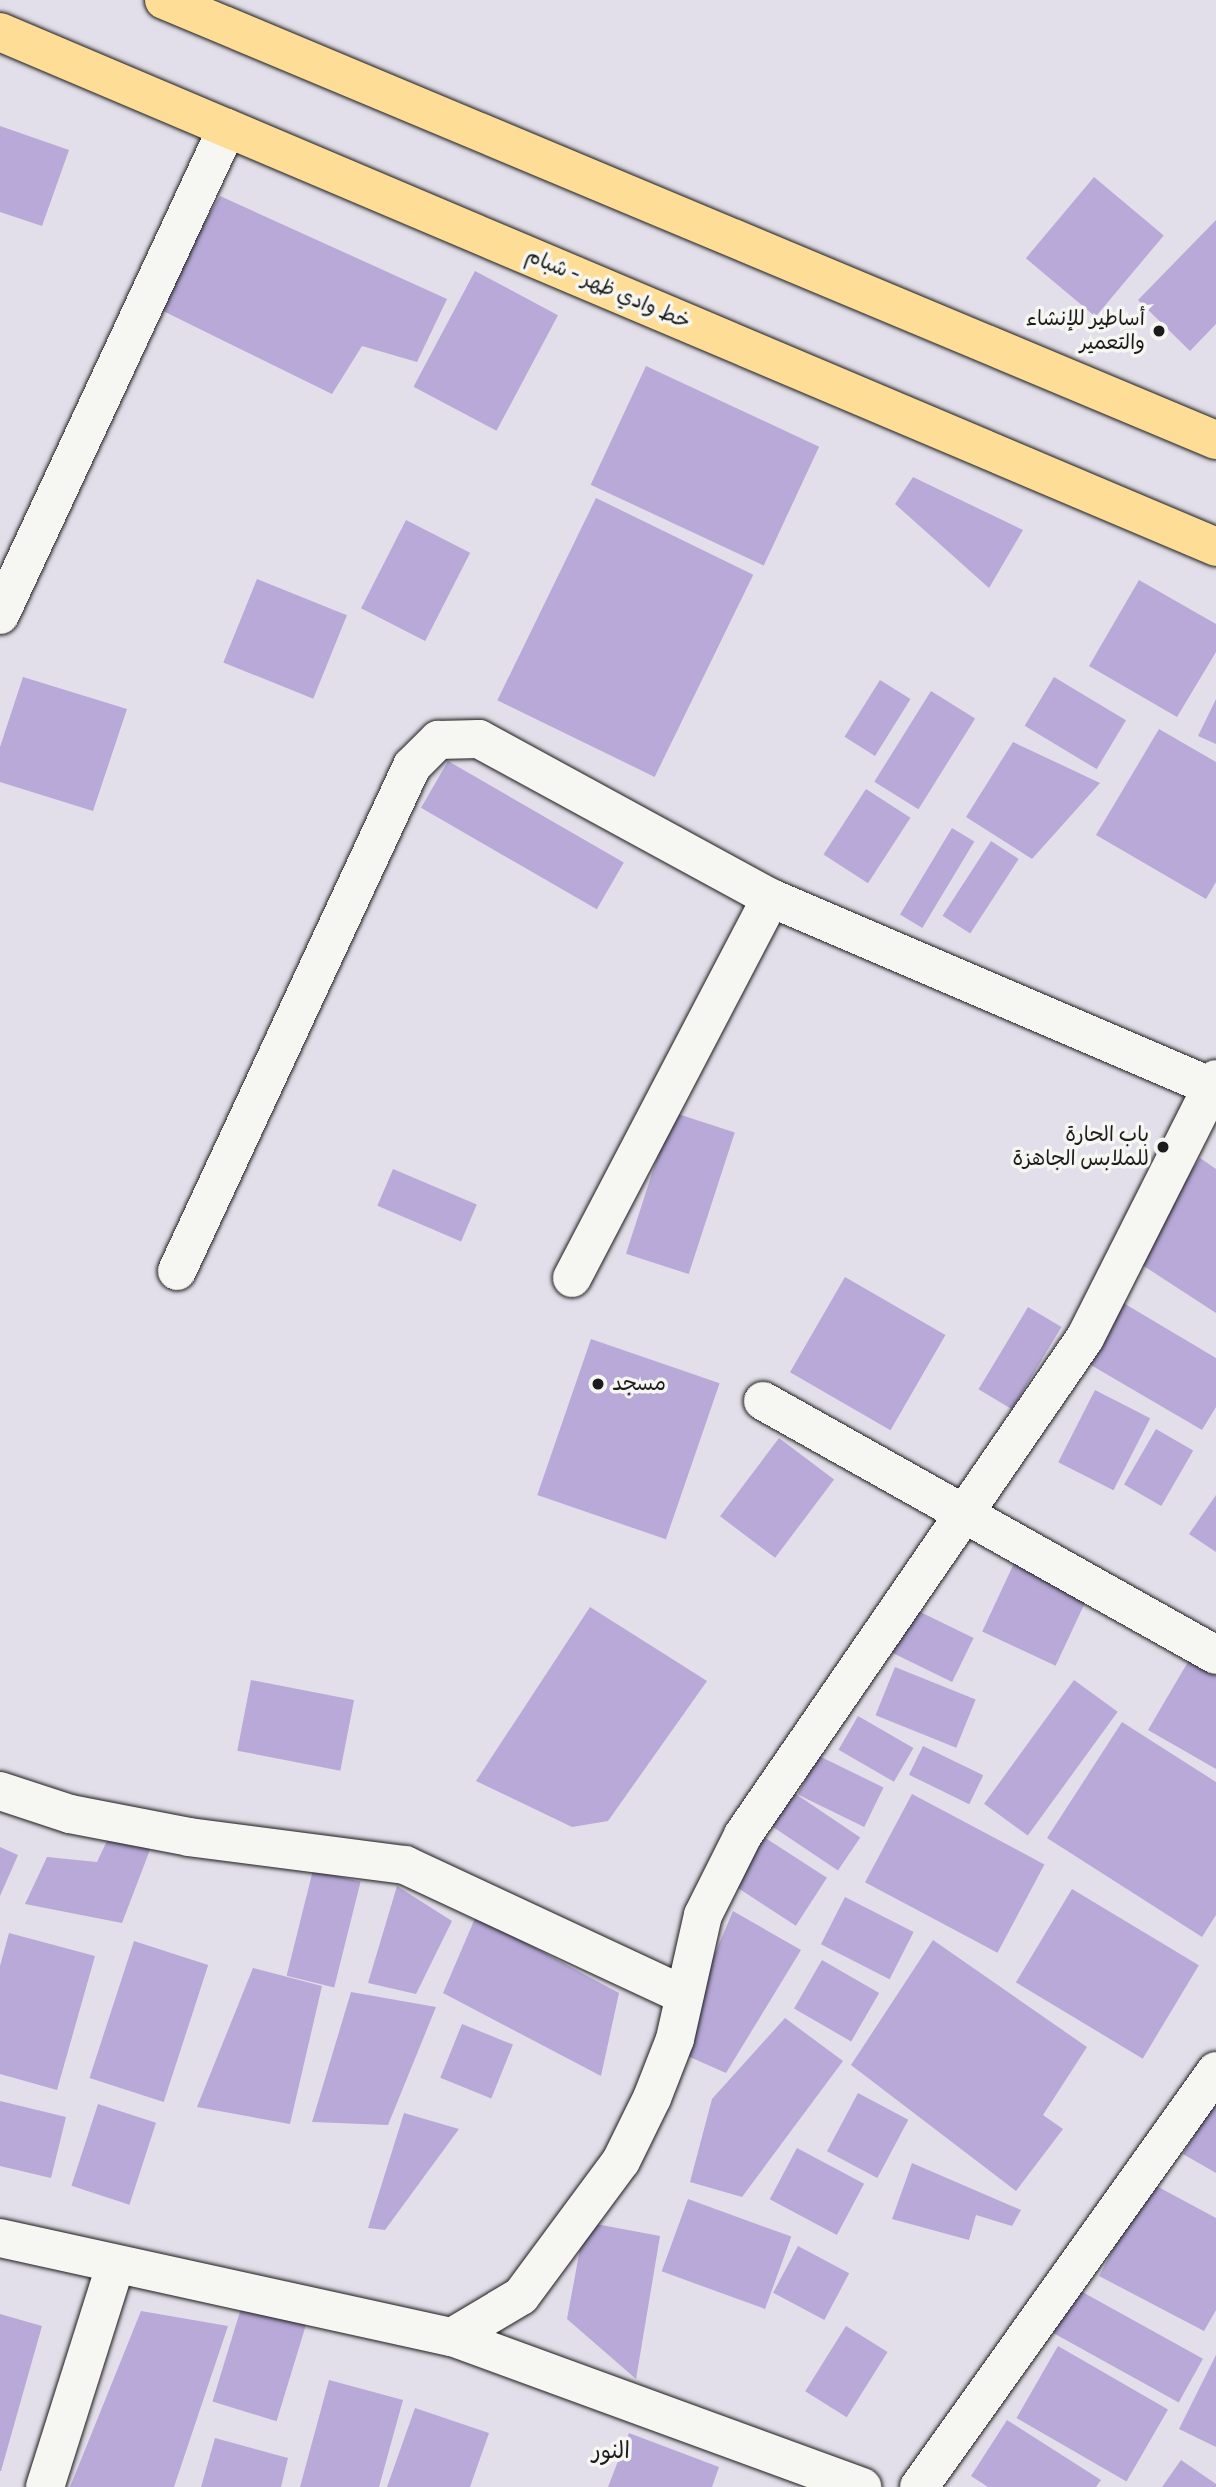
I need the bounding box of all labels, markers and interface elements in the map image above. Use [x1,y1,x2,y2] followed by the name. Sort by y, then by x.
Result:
[522,243,694,335] street label: خط وادي ظهر - شبام
[1026,306,1145,356] place label: أساطير للإنشاء والتعمير
[1151,323,1167,339] marker: أساطير للإنشاء والتعمير
[1012,1122,1149,1172] place label: باب الحارة للملابس الجاهزة
[1155,1139,1171,1155] marker: باب الحارة للملابس الجاهزة
[612,1371,666,1397] place label: مسجد
[590,1376,606,1392] marker: مسجد
[592,2437,630,2465] district label: النور

